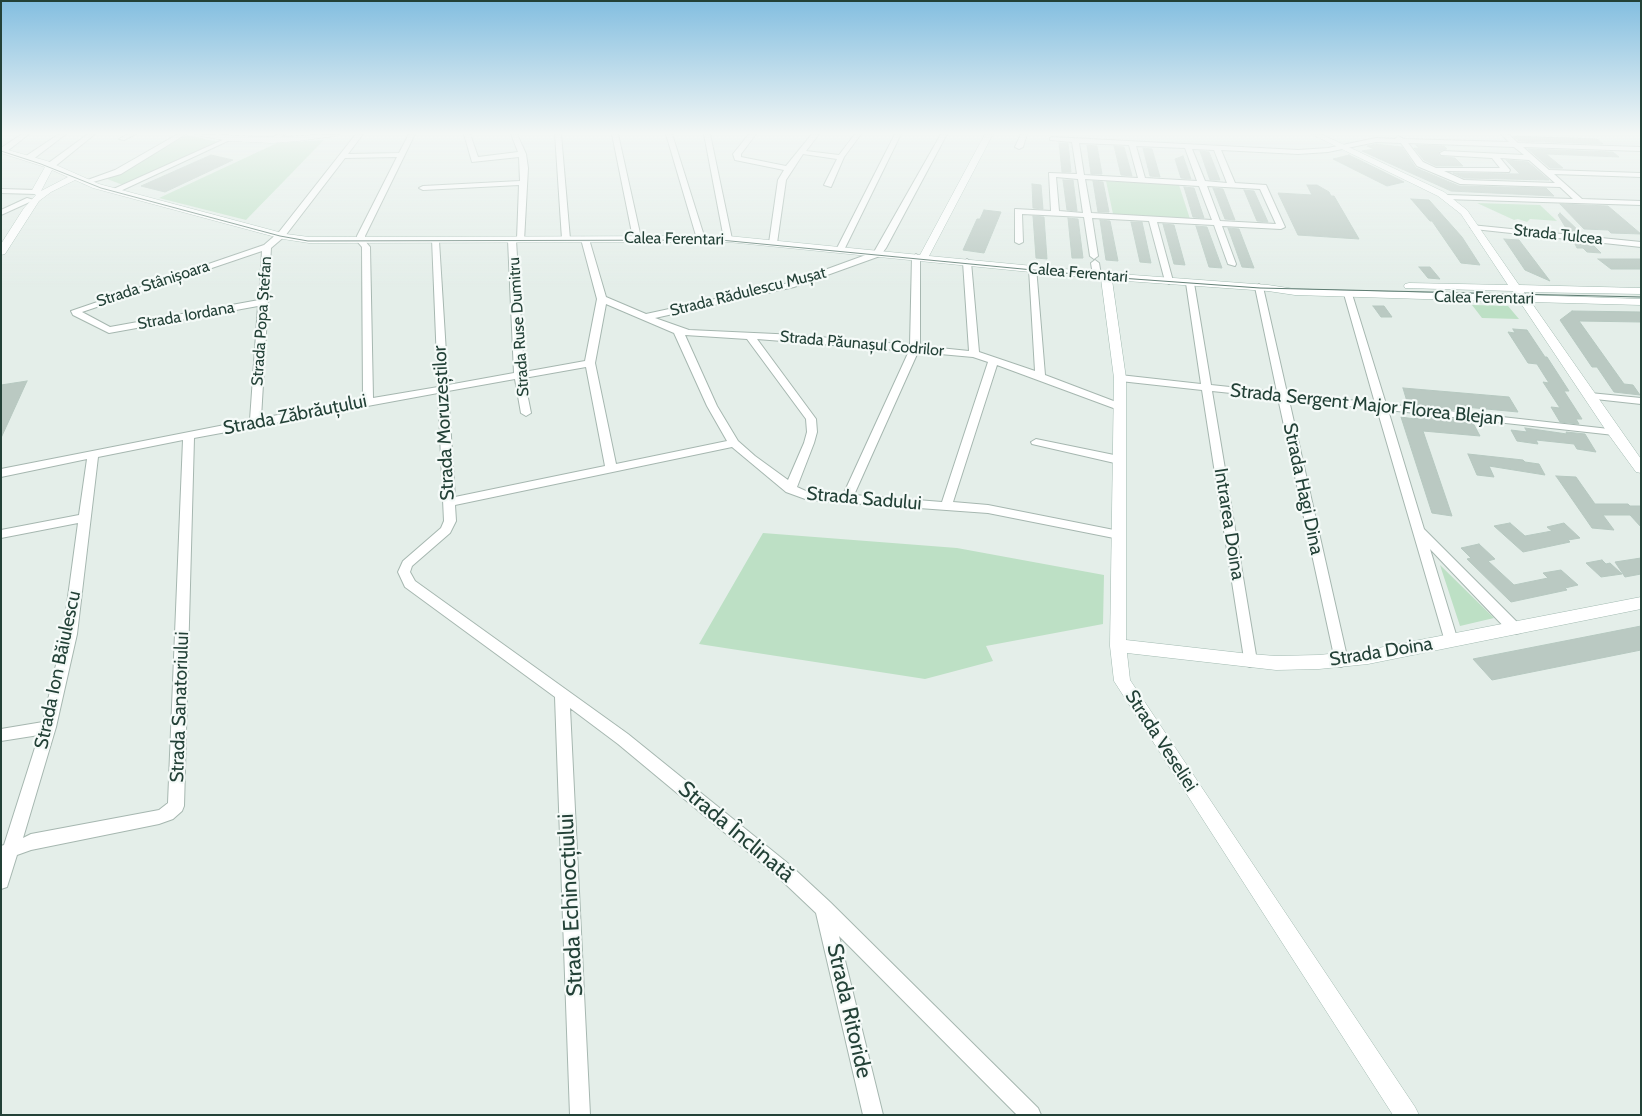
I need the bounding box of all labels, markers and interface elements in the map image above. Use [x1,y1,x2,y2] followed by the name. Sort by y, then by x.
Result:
[1512,221,1604,249] street label: Strada Tulcea
[624,229,724,249] street label: Calea Ferentari
[248,256,276,386] street label: Strada Popa Ștefan
[94,257,212,311] street label: Strada Stânișoara
[505,257,533,397] street label: Strada Ruse Dumitru
[1027,259,1129,287] street label: Calea Ferentari
[668,263,828,321] street label: Strada Rădulescu Mușat
[1434,288,1534,308] street label: Calea Ferentari
[136,298,236,334] street label: Strada Iordana
[779,327,945,361] street label: Strada Păunașul Codrilor
[429,345,459,501] street label: Strada Moruzeștilor
[1229,379,1505,431] street label: Strada Sergent Major Florea Blejan
[221,390,369,440] street label: Strada Zăbrăuțului
[1278,421,1328,557] street label: Strada Hagi Dina
[1209,466,1249,582] street label: Intrarea Doina
[806,483,922,515] street label: Strada Sadului
[30,589,86,751] street label: Strada Ion Băiulescu
[166,631,194,783] street label: Strada Sanatoriului
[1328,633,1434,671] street label: Strada Doina
[1120,686,1202,796] street label: Strada Veseliei
[673,776,799,888] street label: Strada Înclinată
[553,813,589,997] street label: Strada Echinocțiului
[821,941,877,1081] street label: Strada Ritoride

